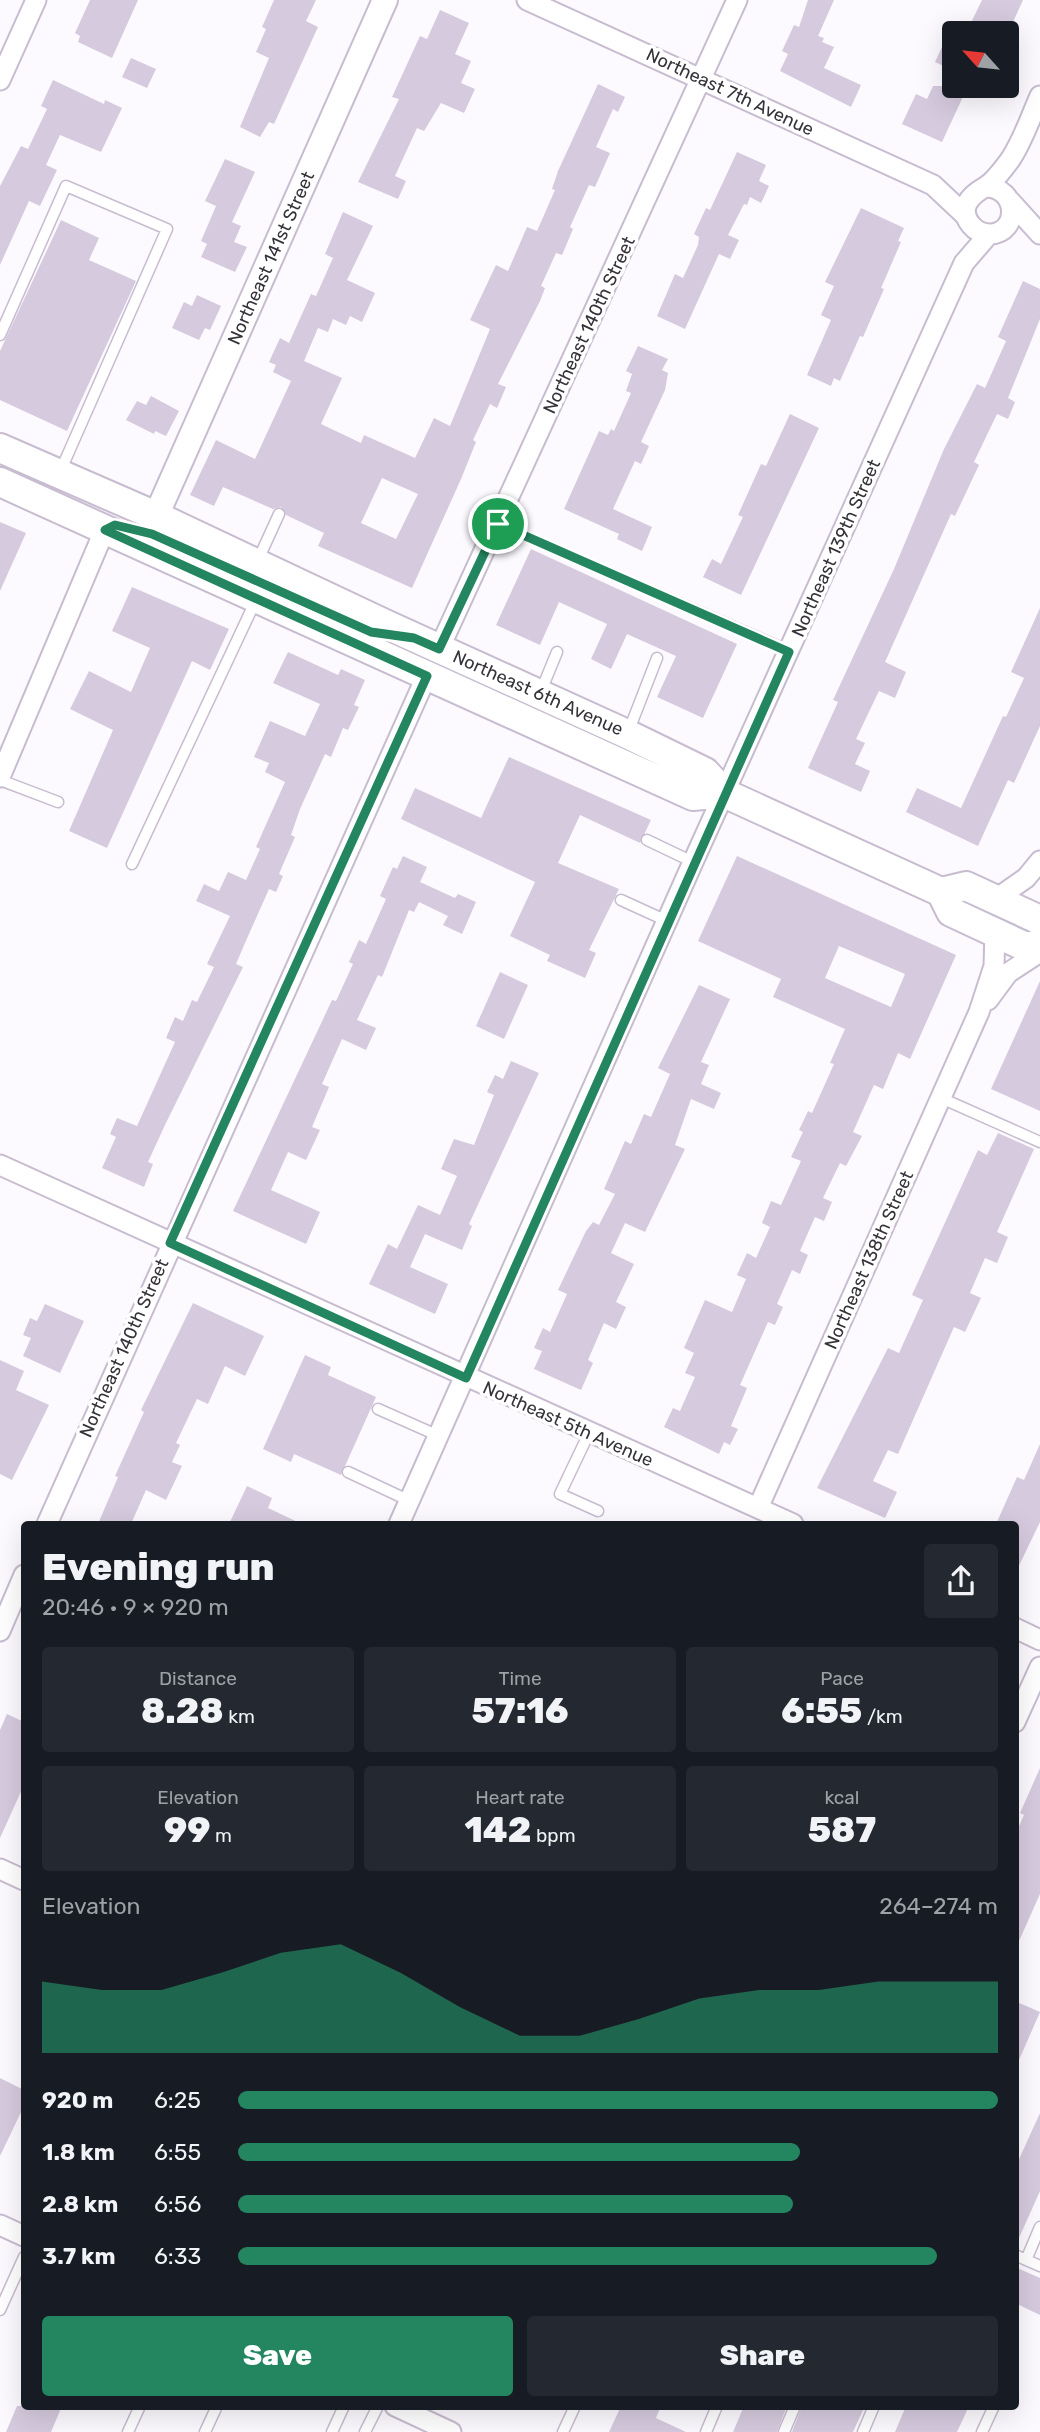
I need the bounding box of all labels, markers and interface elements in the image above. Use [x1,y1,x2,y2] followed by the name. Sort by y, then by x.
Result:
[942,21,1018,98] north arrow
[942,21,1019,98] map controls
[643,43,817,141] street label: Northeast 7th Avenue
[223,168,319,348] street label: Northeast 141st Street
[538,233,640,417] street label: Northeast 140th Street
[787,456,885,640] street label: Northeast 139th Street
[468,494,528,554] pin
[479,505,517,543] icon: arrive
[449,645,627,741] street label: Northeast 6th Avenue
[820,1167,918,1353] street label: Northeast 138th Street
[75,1255,173,1441] street label: Northeast 140th Street
[479,1377,657,1471] street label: Northeast 5th Avenue
[42,1544,275,1590] text: Evening run
[924,1544,998,1618] button: share
[42,1593,229,1621] text: 20:46 · 9 × 920 m
[159,1667,237,1690] text: Distance
[498,1667,542,1690] text: Time
[820,1667,864,1690] text: Pace
[141,1690,224,1732] text: 8.28
[471,1690,569,1732] text: 57:16
[781,1690,862,1732] text: 6:55
[224,1705,255,1728] text: km
[862,1705,903,1728] text: /km
[157,1786,239,1809] text: Elevation
[475,1786,565,1809] text: Heart rate
[825,1786,859,1809] text: kcal
[164,1809,210,1851] text: 99
[464,1809,531,1851] text: 142
[808,1809,876,1851] text: 587
[210,1824,232,1847] text: m
[531,1824,576,1847] text: bpm
[42,1892,141,1920] text: Elevation
[879,1892,998,1920] text: 264–274 m
[42,2086,113,2114] text: 920 m
[154,2086,201,2114] text: 6:25
[42,2138,115,2166] text: 1.8 km
[154,2138,201,2166] text: 6:55
[42,2190,118,2218] text: 2.8 km
[154,2190,201,2218] text: 6:56
[42,2242,116,2270] text: 3.7 km
[154,2242,201,2270] text: 6:33
[42,2316,513,2396] button: Save
[527,2316,998,2396] button: Share

